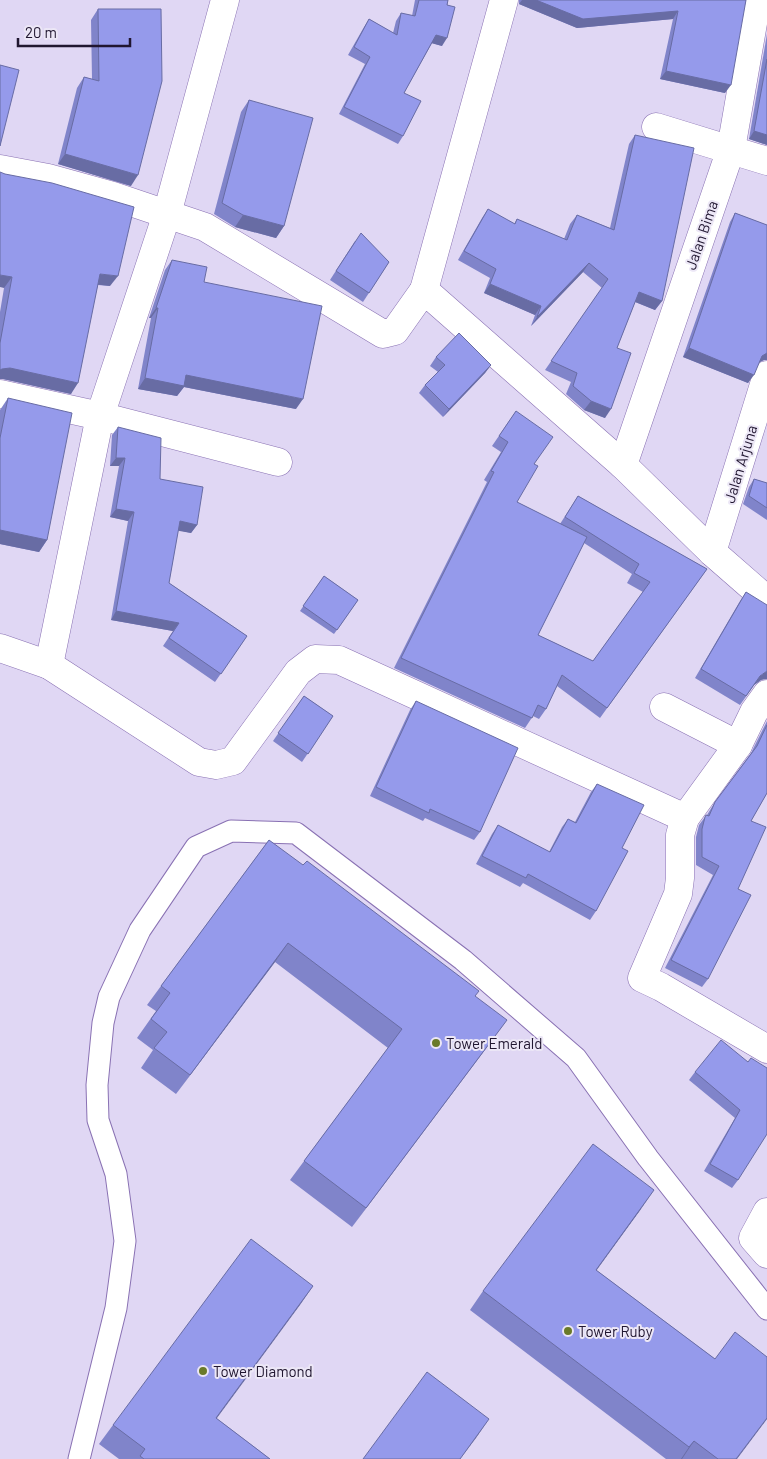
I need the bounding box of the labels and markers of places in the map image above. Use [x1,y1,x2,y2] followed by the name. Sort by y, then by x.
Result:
[446,1034,542,1052] place label: Tower Emerald
[430,1037,442,1049] marker: Tower Emerald
[578,1322,653,1340] place label: Tower Ruby
[562,1325,574,1337] marker: Tower Ruby
[213,1362,313,1380] place label: Tower Diamond
[197,1365,209,1377] marker: Tower Diamond

